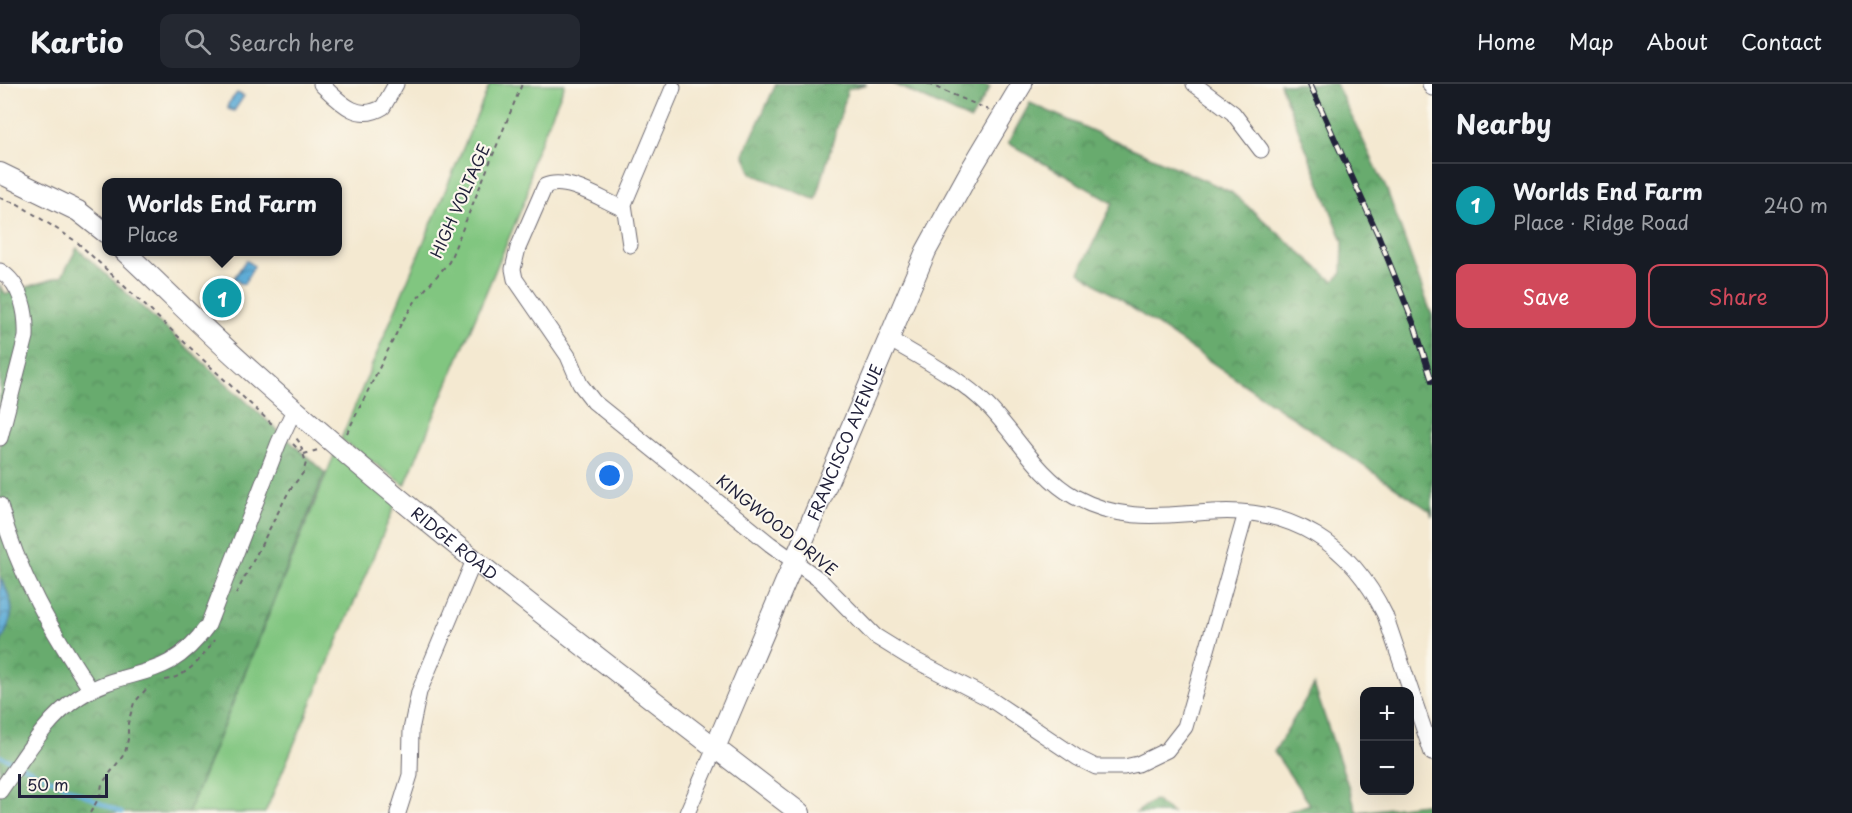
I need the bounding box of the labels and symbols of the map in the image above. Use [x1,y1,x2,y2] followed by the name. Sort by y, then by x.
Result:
[423,140,495,262] street label: HIGH VOLTAGE
[202,276,242,320] pin: 1
[800,360,888,524] street label: FRANCISCO AVENUE
[595,461,624,490] your location
[712,468,843,581] street label: KINGWOOD DRIVE
[407,500,503,585] street label: RIDGE ROAD
[18,771,108,798] scale bar

